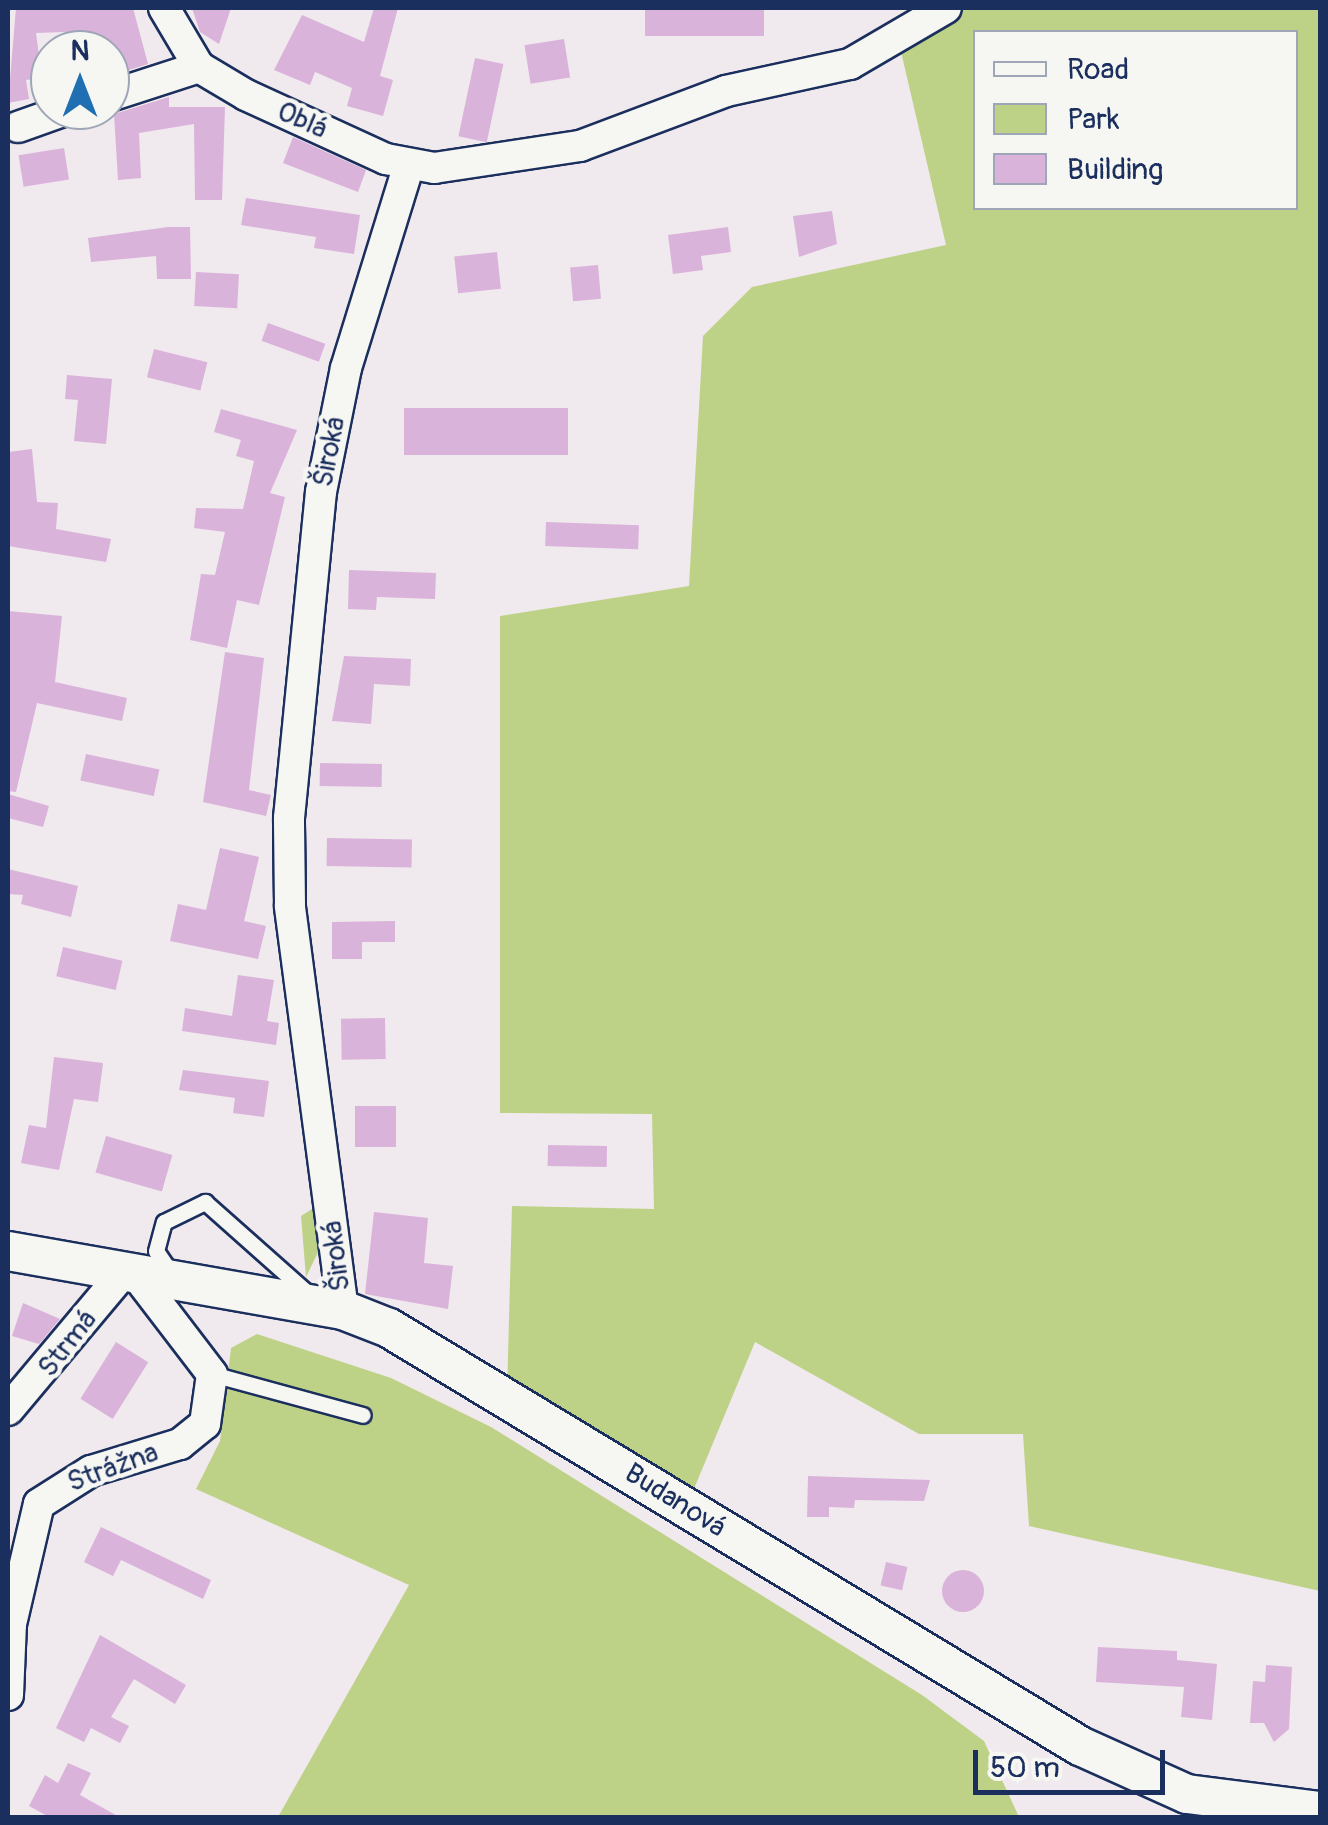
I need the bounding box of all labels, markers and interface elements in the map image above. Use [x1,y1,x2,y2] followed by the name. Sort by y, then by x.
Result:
[30,30,130,130] north arrow
[973,30,1298,210] legend
[71,34,89,69] text: N
[1067,51,1129,88] text: Road
[272,95,332,147] street label: Oblá
[1067,101,1120,138] text: Park
[1067,151,1163,188] text: Building
[307,414,353,490] street label: Široká
[316,1219,358,1293] street label: Široká
[32,1304,104,1384] street label: Strmá
[63,1436,163,1500] street label: Strážna
[618,1457,732,1545] street label: Budanová
[978,1730,1170,1792] scale bar
[990,1749,1060,1786] text: 50 m

